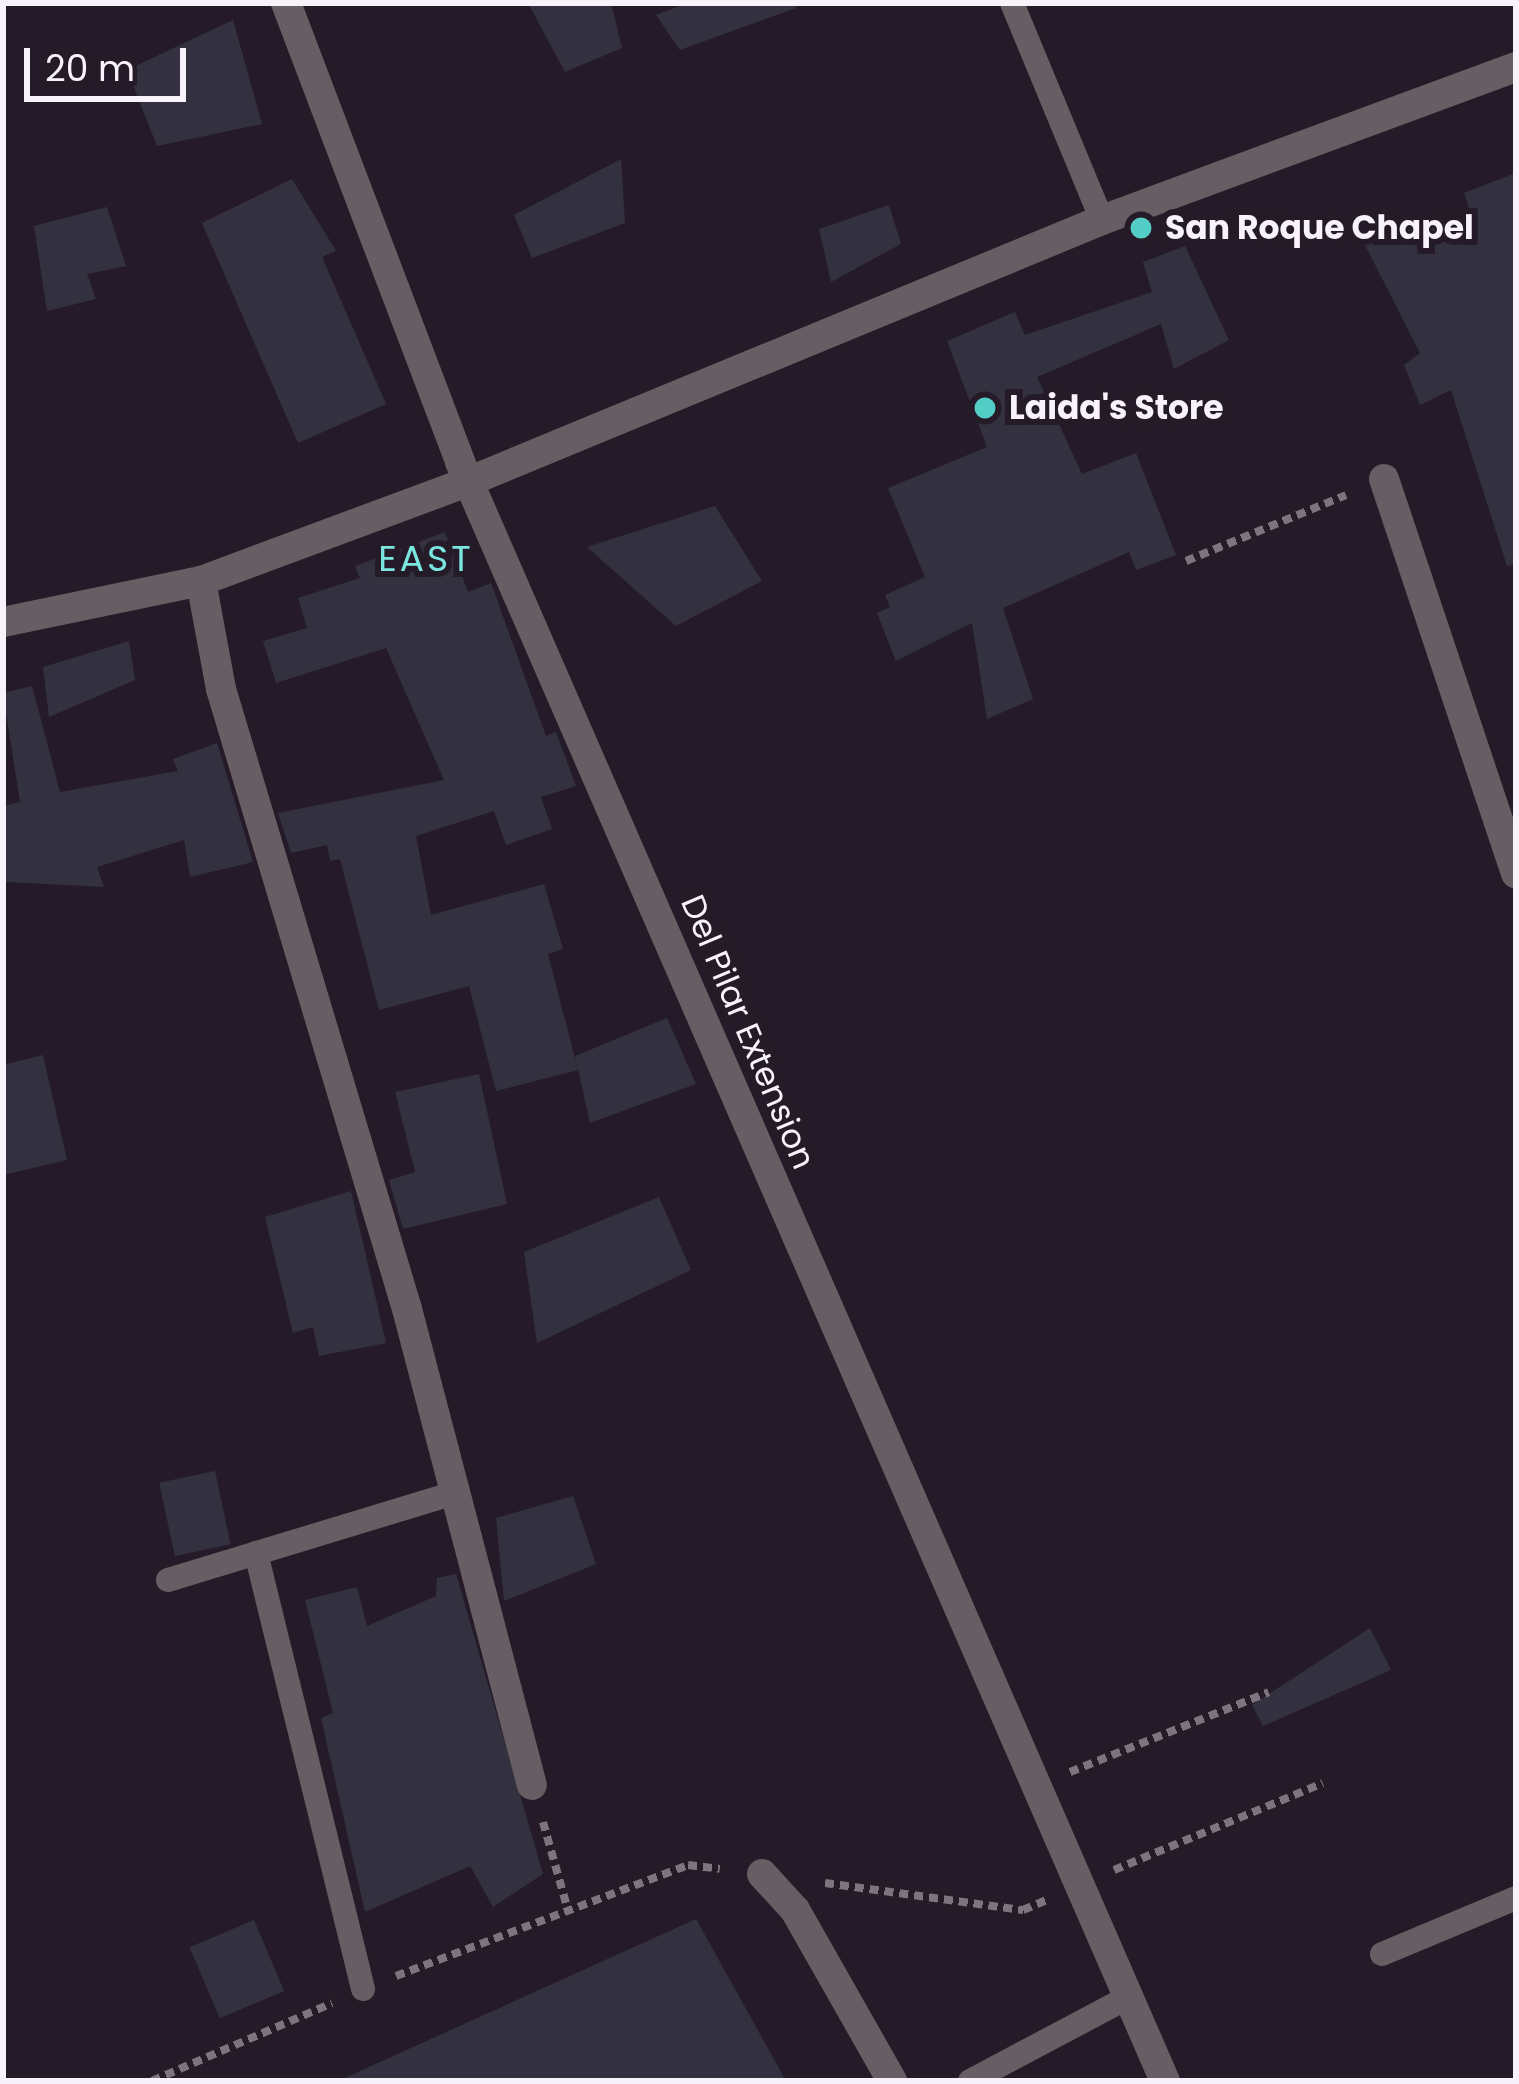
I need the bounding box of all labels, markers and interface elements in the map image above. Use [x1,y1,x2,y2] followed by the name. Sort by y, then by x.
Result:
[30,24,192,98] scale bar
[45,43,135,94] text: 20 m
[1165,208,1474,248] place label: San Roque Chapel
[1128,215,1154,241] marker: San Roque Chapel
[1009,388,1224,428] place label: Laida's Store
[972,395,998,421] marker: Laida's Store
[378,537,474,581] district label: EAST
[672,889,824,1175] street label: Del Pilar Extension

